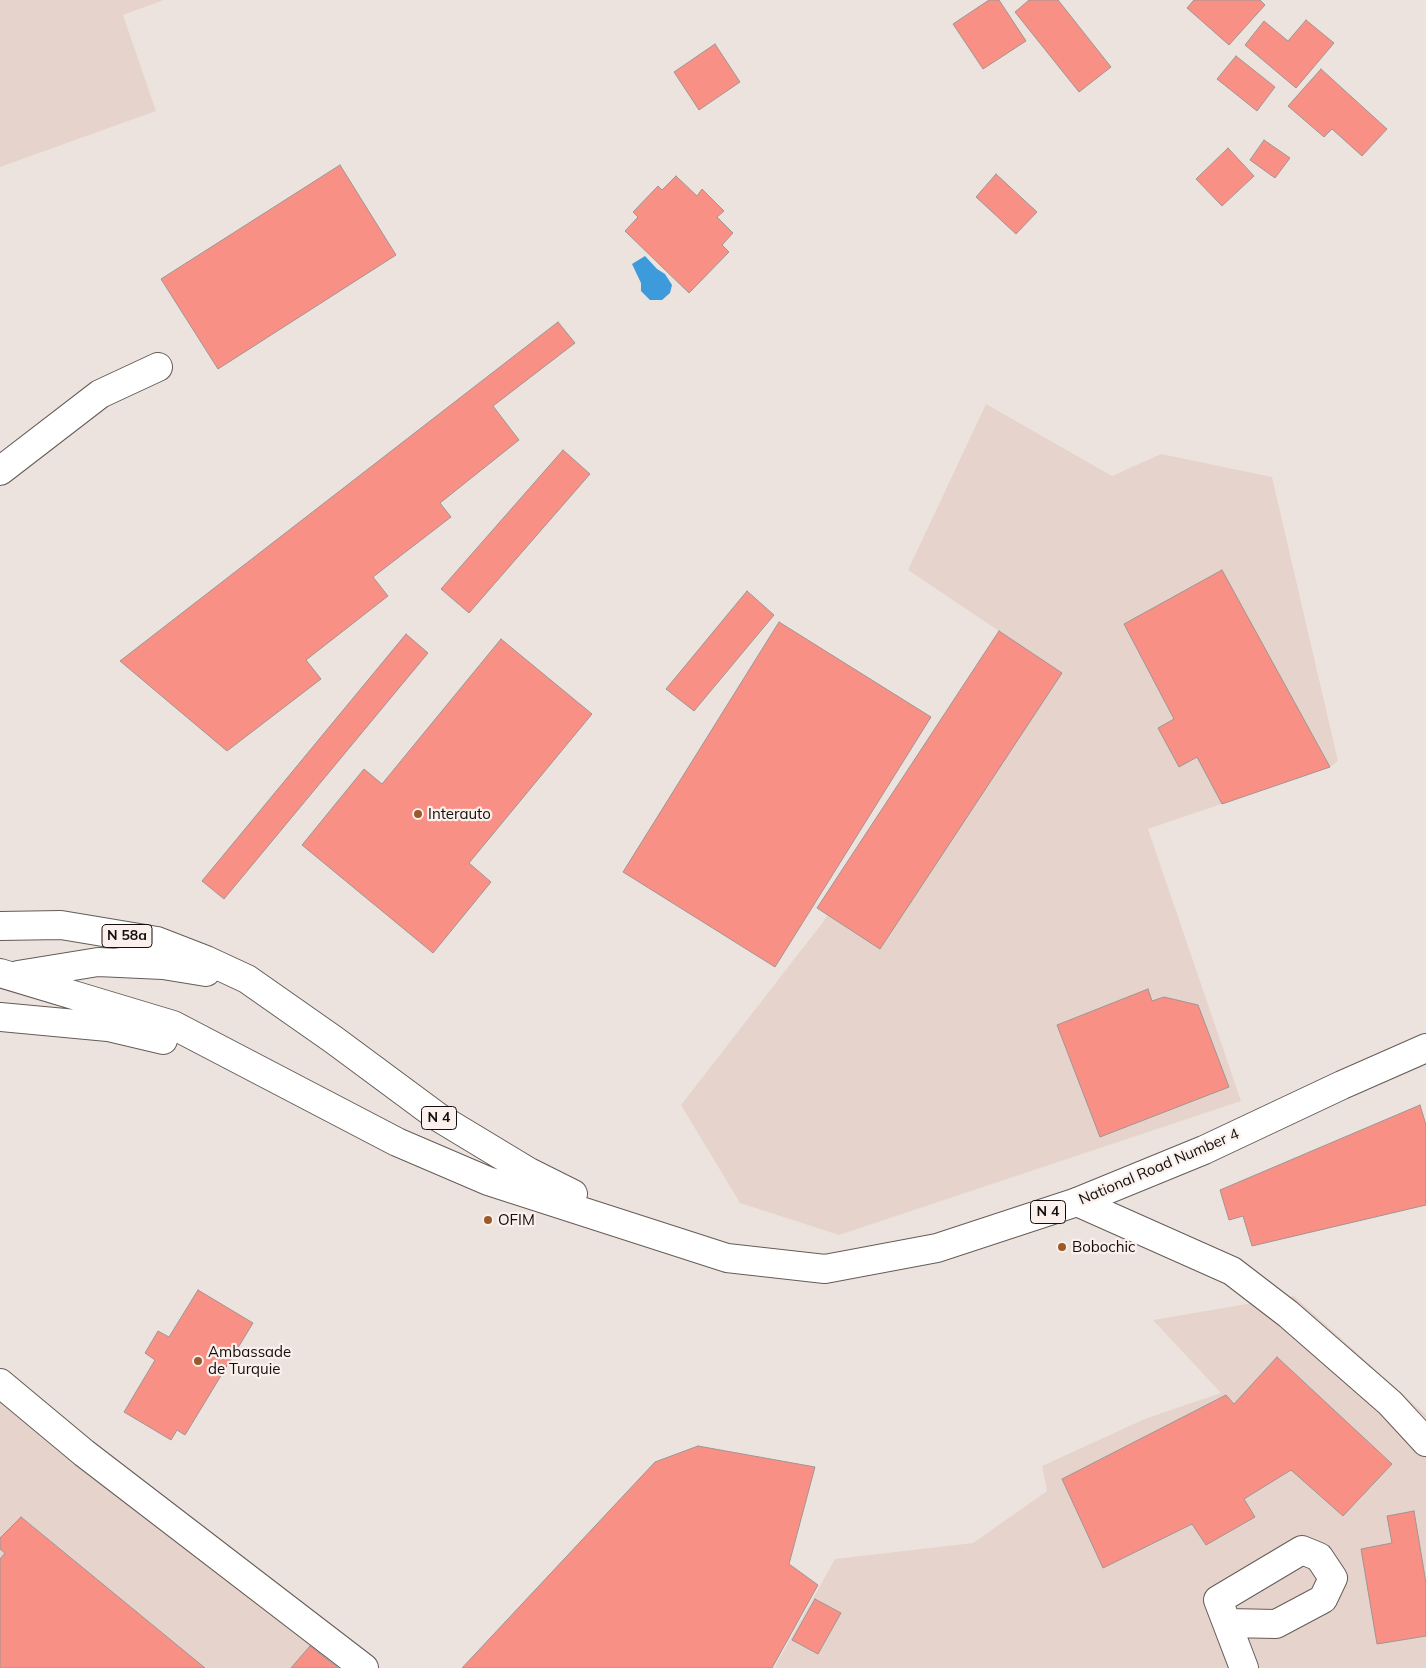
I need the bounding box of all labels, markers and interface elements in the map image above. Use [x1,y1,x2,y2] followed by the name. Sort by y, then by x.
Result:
[428,805,491,823] place label: Interauto
[412,808,424,820] marker: Interauto
[102,924,152,948] road number: N 58a
[422,1106,456,1130] road number: N 4
[1076,1125,1242,1209] street label: National Road Number 4
[1030,1200,1066,1224] road number: N 4
[498,1211,535,1229] place label: OFIM
[482,1214,494,1226] marker: OFIM
[1072,1238,1136,1256] place label: Bobochic
[1056,1241,1068,1253] marker: Bobochic
[208,1343,291,1378] place label: Ambassade de Turquie
[192,1355,204,1367] marker: Ambassade de Turquie

